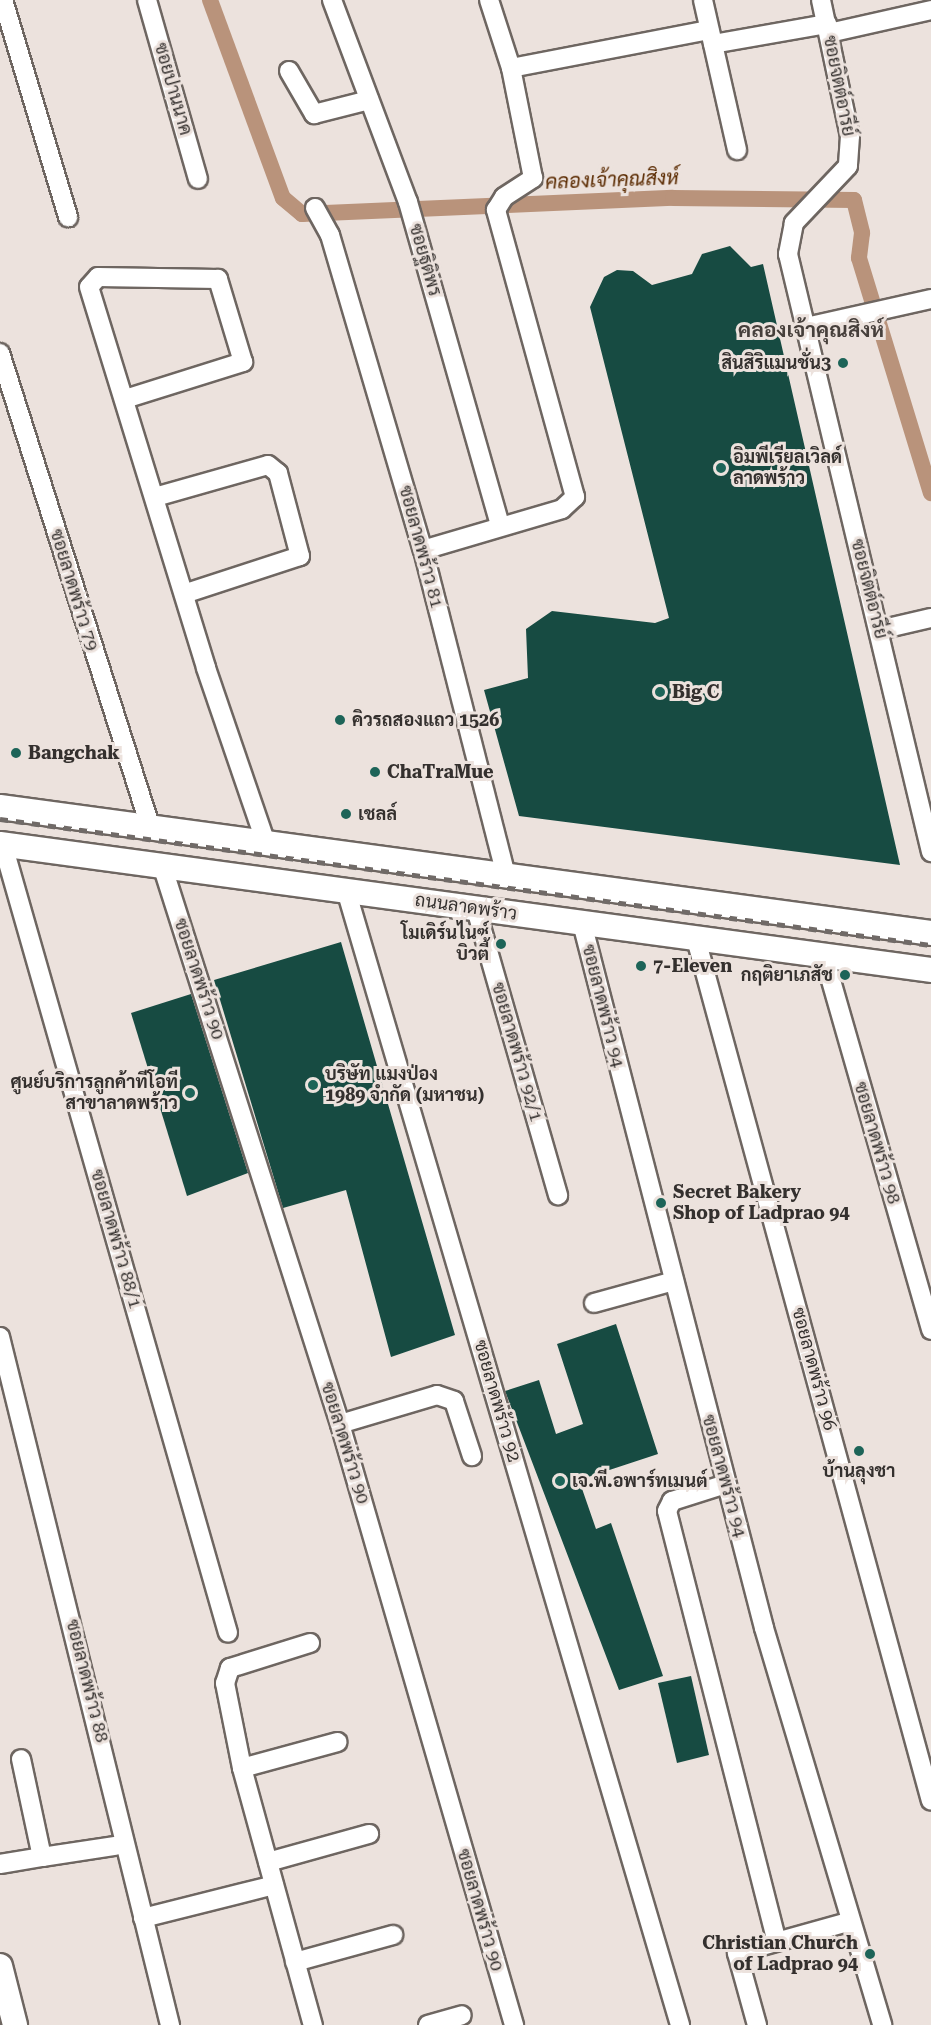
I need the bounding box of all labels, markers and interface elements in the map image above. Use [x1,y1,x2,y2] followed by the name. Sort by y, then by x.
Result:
[819,34,859,138] street label: ซอยจิตต์อารีย์
[150,40,196,138] street label: ซอยปานนาค
[545,166,679,194] water label: คลองเจ้าคุณสิงห์
[404,221,446,299] street label: ซอยฐิติพร
[738,317,884,343] district label: คลองเจ้าคุณสิงห์
[721,352,831,374] place label: สินสิริแมนชั่น3
[836,356,850,370] marker: สินสิริแมนชั่น3
[733,447,842,490] place label: อิมพีเรียลเวิลด์ ลาดพร้าว
[714,461,728,475] marker: อิมพีเรียลเวิลด์ ลาดพร้าว
[394,483,448,611] street label: ซอยลาดพร้าว 81
[45,527,103,653] street label: ซอยลาดพร้าว 79
[846,537,892,641] street label: ซอยจิตต์อารีย์
[672,681,719,703] place label: Big C
[653,685,667,699] marker: Big C
[352,709,499,731] place label: คิวรถสองแถว 1526
[333,713,347,727] marker: คิวรถสองแถว 1526
[28,742,120,764] place label: Bangchak
[9,746,23,760] marker: Bangchak
[387,761,494,783] place label: ChaTraMue
[368,765,382,779] marker: ChaTraMue
[358,803,397,825] place label: เชลล์
[339,807,353,821] marker: เชลล์
[414,889,518,925] street label: ถนนลาดพร้าว
[169,916,229,1042] street label: ซอยลาดพร้าว 90
[401,923,489,966] place label: โมเดิร์นไนซ์ บิวตี้
[494,937,508,951] marker: โมเดิร์นไนซ์ บิวตี้
[577,942,629,1070] street label: ซอยลาดพร้าว 94
[653,955,732,977] place label: 7-Eleven
[634,959,648,973] marker: 7-Eleven
[741,964,833,986] place label: กฤติยาเภสัช
[838,968,852,982] marker: กฤติยาเภสัช
[487,980,547,1124] street label: ซอยลาดพร้าว 92/1
[325,1064,484,1106] place label: บริษัท แมงป่อง 1989 จำกัด (มหาชน)
[10,1072,178,1114] place label: ศูนย์บริการลูกค้าทีโอที สาขาลาดพร้าว
[306,1078,320,1092] marker: บริษัท แมงป่อง 1989 จำกัด (มหาชน)
[849,1079,905,1207] street label: ซอยลาดพร้าว 98
[183,1086,197,1100] marker: ศูนย์บริการลูกค้าทีโอที สาขาลาดพร้าว
[86,1167,146,1311] street label: ซอยลาดพร้าว 88/1
[673,1182,849,1224] place label: Secret Bakery Shop of Ladprao 94
[654,1196,668,1210] marker: Secret Bakery Shop of Ladprao 94
[787,1305,841,1433] street label: ซอยลาดพร้าว 96
[469,1337,525,1465] street label: ซอยลาดพร้าว 92
[316,1380,374,1506] street label: ซอยลาดพร้าว 90
[697,1412,751,1540] street label: ซอยลาดพร้าว 94
[852,1444,866,1458] marker: บ้านลุงชา
[823,1460,895,1482] place label: บ้านลุงชา
[572,1470,707,1492] place label: เจ.พี.อพาร์ทเมนต์
[553,1474,567,1488] marker: เจ.พี.อพาร์ทเมนต์
[61,1617,113,1745] street label: ซอยลาดพร้าว 88
[452,1846,508,1974] street label: ซอยลาดพร้าว 90
[702,1933,858,1976] place label: Christian Church of Ladprao 94
[863,1947,877,1961] marker: Christian Church of Ladprao 94

